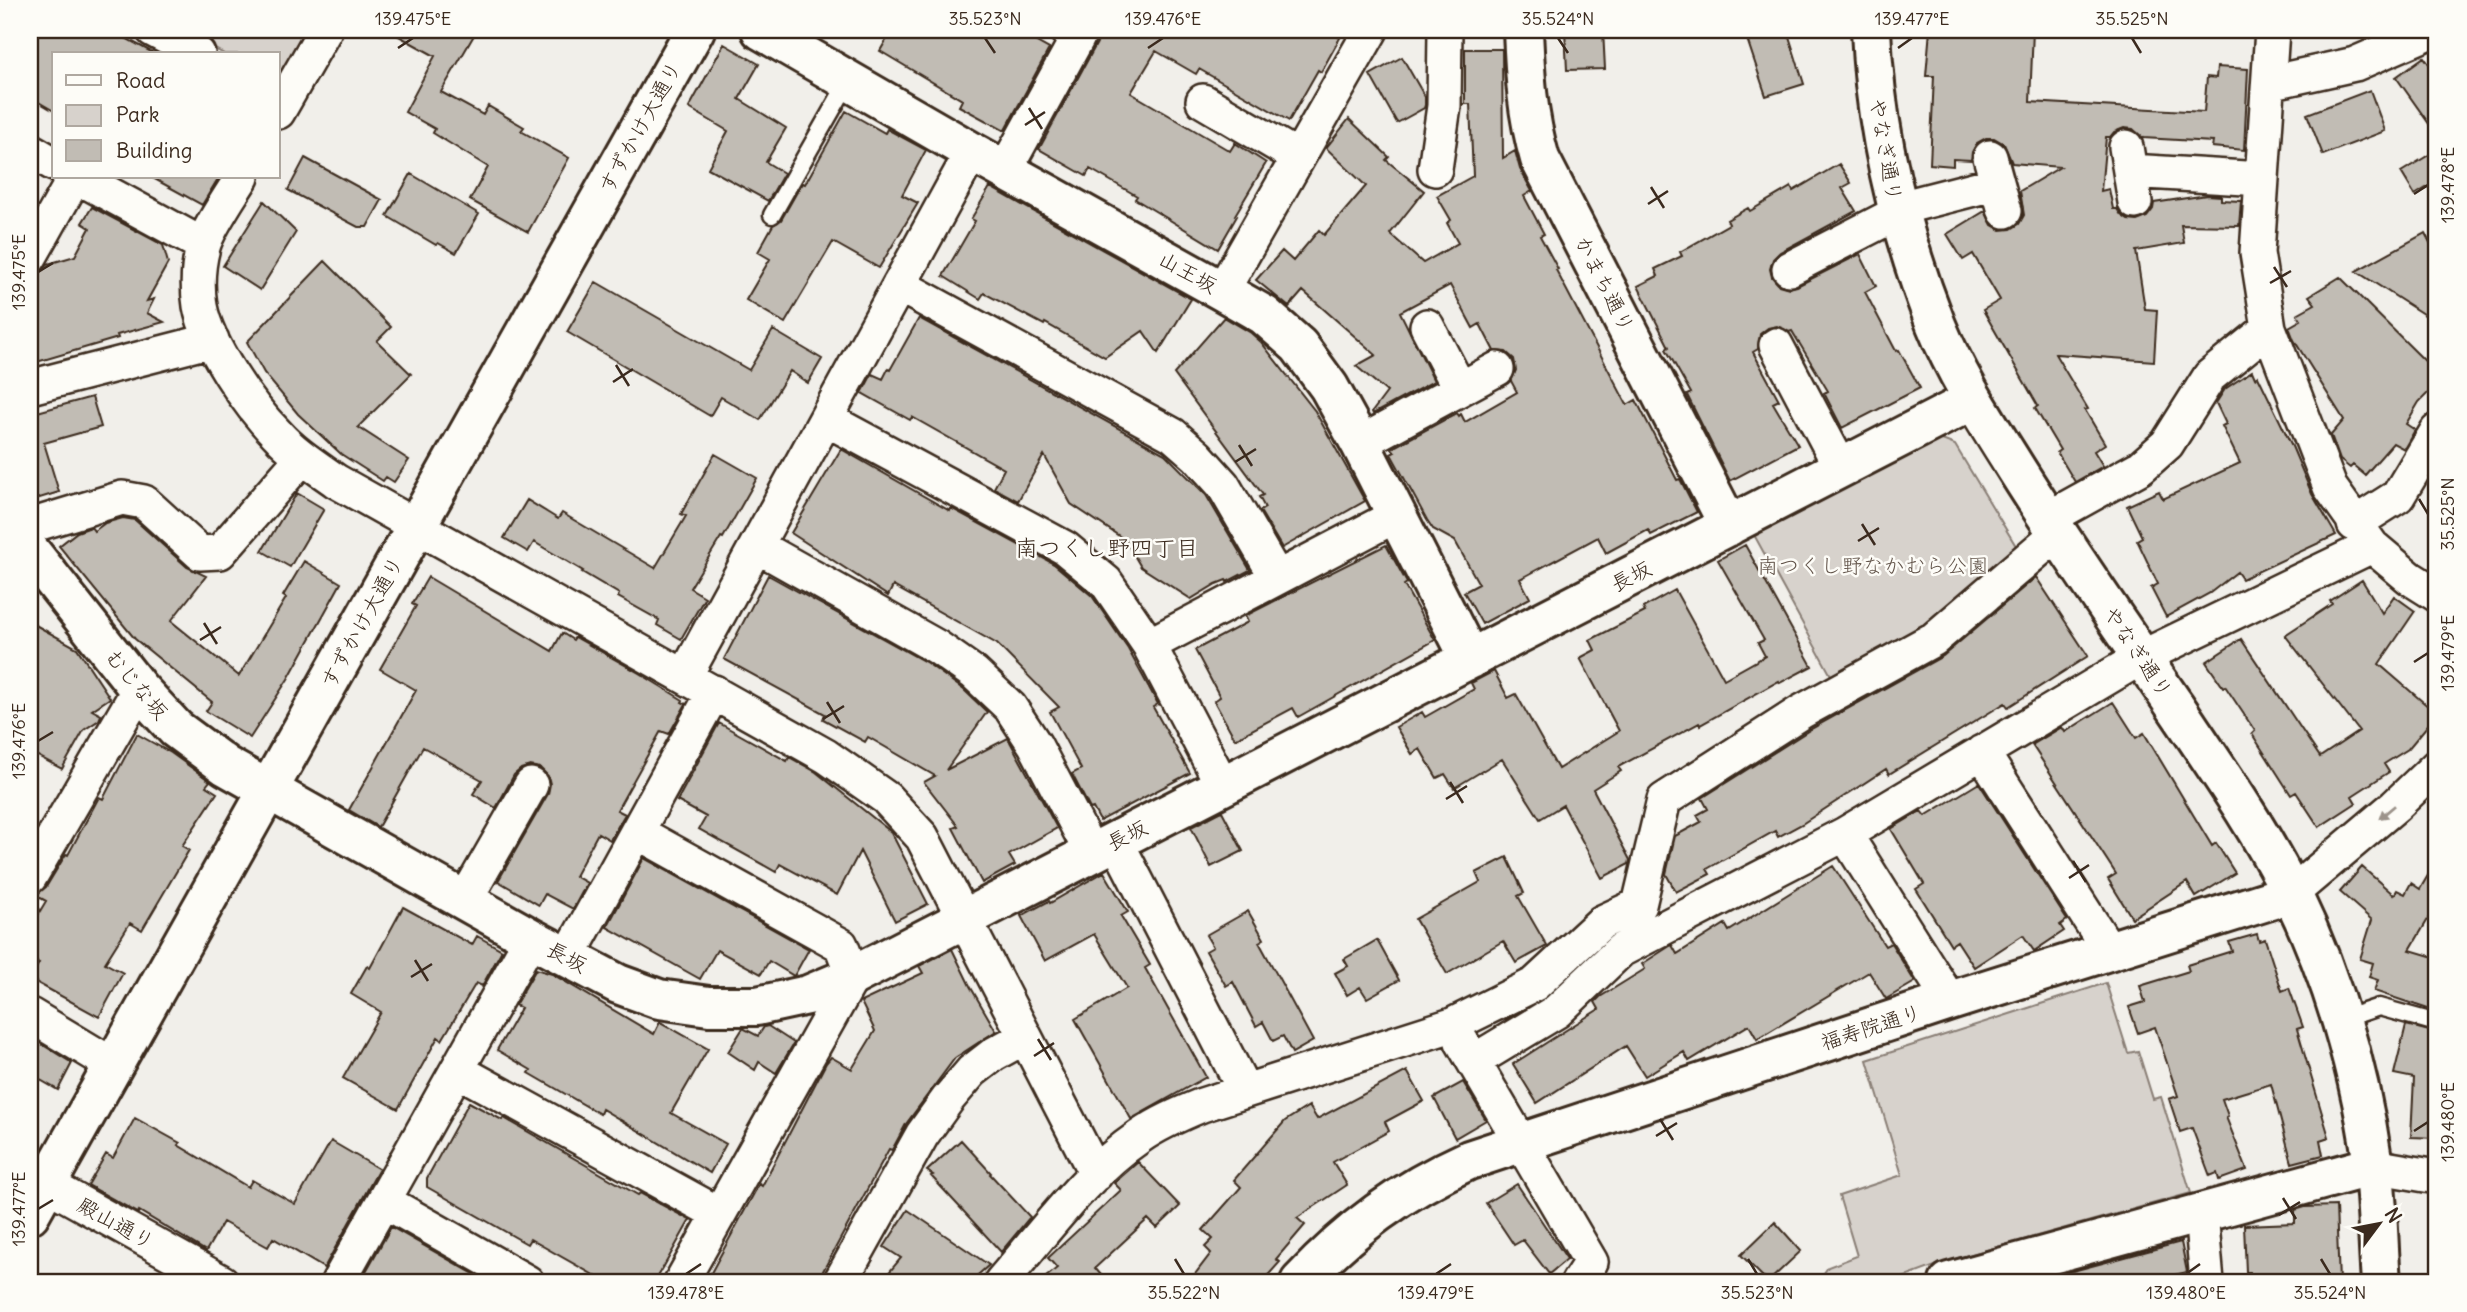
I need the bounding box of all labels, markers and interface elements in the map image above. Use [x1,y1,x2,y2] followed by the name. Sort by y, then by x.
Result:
[375,7,451,30] text: 139.475°E
[948,7,1022,30] text: 35.523°N
[1125,7,1201,30] text: 139.476°E
[1521,7,1595,30] text: 35.524°N
[1874,7,1950,30] text: 139.477°E
[2095,7,2169,30] text: 35.525°N
[52,52,280,178] legend
[593,56,687,198] street label: すずかけ大通り
[116,67,165,94] text: Road
[1864,96,1908,204] street label: やなぎ通り
[116,101,159,128] text: Park
[116,137,192,164] text: Building
[2436,147,2459,223] text: 139.478°E
[1569,231,1641,337] street label: かまち通り
[7,234,30,310] text: 139.475°E
[1154,245,1222,299] street label: 山王坂
[2436,477,2459,551] text: 35.525°N
[1015,533,1199,562] district label: 南つくし野四丁目
[315,551,409,693] street label: すずかけ大通り
[1758,552,1989,579] park label: 南つくし野なかむら公園
[1606,554,1656,598] street label: 長坂
[2097,601,2179,703] street label: やなぎ通り
[2436,615,2459,691] text: 139.479°E
[100,643,174,725] street label: むじな坂
[7,703,30,779] text: 139.476°E
[2378,804,2396,820] one-way arrow
[1102,813,1152,857] street label: 長坂
[542,935,592,979] street label: 長坂
[1817,998,1925,1056] street label: 福寿院通り
[2436,1082,2459,1162] text: 139.480°E
[7,1171,30,1247] text: 139.477°E
[2344,1190,2414,1260] north arrow
[73,1191,159,1255] street label: 殿山通り
[2380,1203,2407,1227] text: N
[648,1281,724,1304] text: 139.478°E
[1148,1281,1220,1304] text: 35.522°N
[1398,1281,1474,1304] text: 139.479°E
[1720,1281,1794,1304] text: 35.523°N
[2146,1281,2226,1304] text: 139.480°E
[2293,1281,2367,1304] text: 35.524°N

